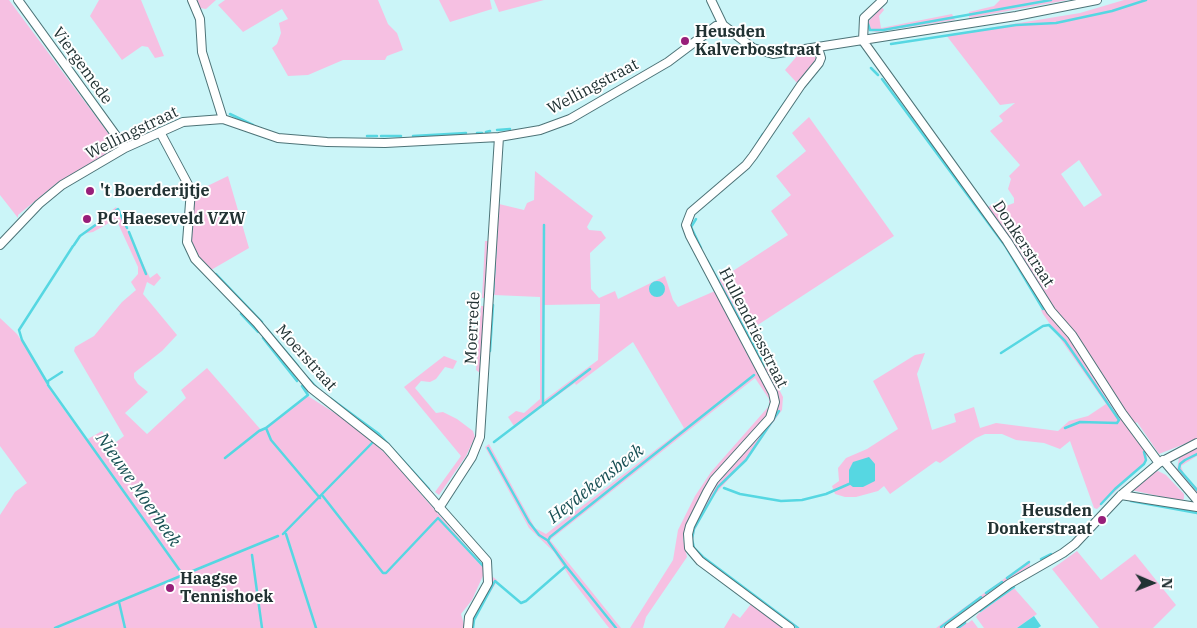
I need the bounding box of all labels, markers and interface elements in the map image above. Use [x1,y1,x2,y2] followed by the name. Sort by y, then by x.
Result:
[695,22,821,60] place label: Heusden Kalverbosstraat
[48,24,116,108] street label: Viergemede
[679,35,691,47] marker: Heusden Kalverbosstraat
[544,55,642,119] street label: Wellingstraat
[83,102,181,164] street label: Wellingstraat
[100,181,210,201] place label: 't Boerderijtje
[84,185,96,197] marker: 't Boerderijtje
[988,197,1058,291] street label: Donkerstraat
[97,209,245,229] place label: PC Haeseveld VZW
[81,213,93,225] marker: PC Haeseveld VZW
[714,265,792,391] street label: Hullendriesstraat
[462,291,484,365] street label: Moerrede
[271,321,341,395] street label: Moerstraat
[91,429,185,551] water label: Nieuwe Moerbeek
[544,440,648,528] water label: Heydekensbeek
[987,501,1092,539] place label: Heusden Donkerstraat
[1096,514,1108,526] marker: Heusden Donkerstraat
[1127,558,1177,608] north arrow
[180,569,273,607] place label: Haagse Tennishoek
[1158,578,1176,589] text: N
[164,582,176,594] marker: Haagse Tennishoek

